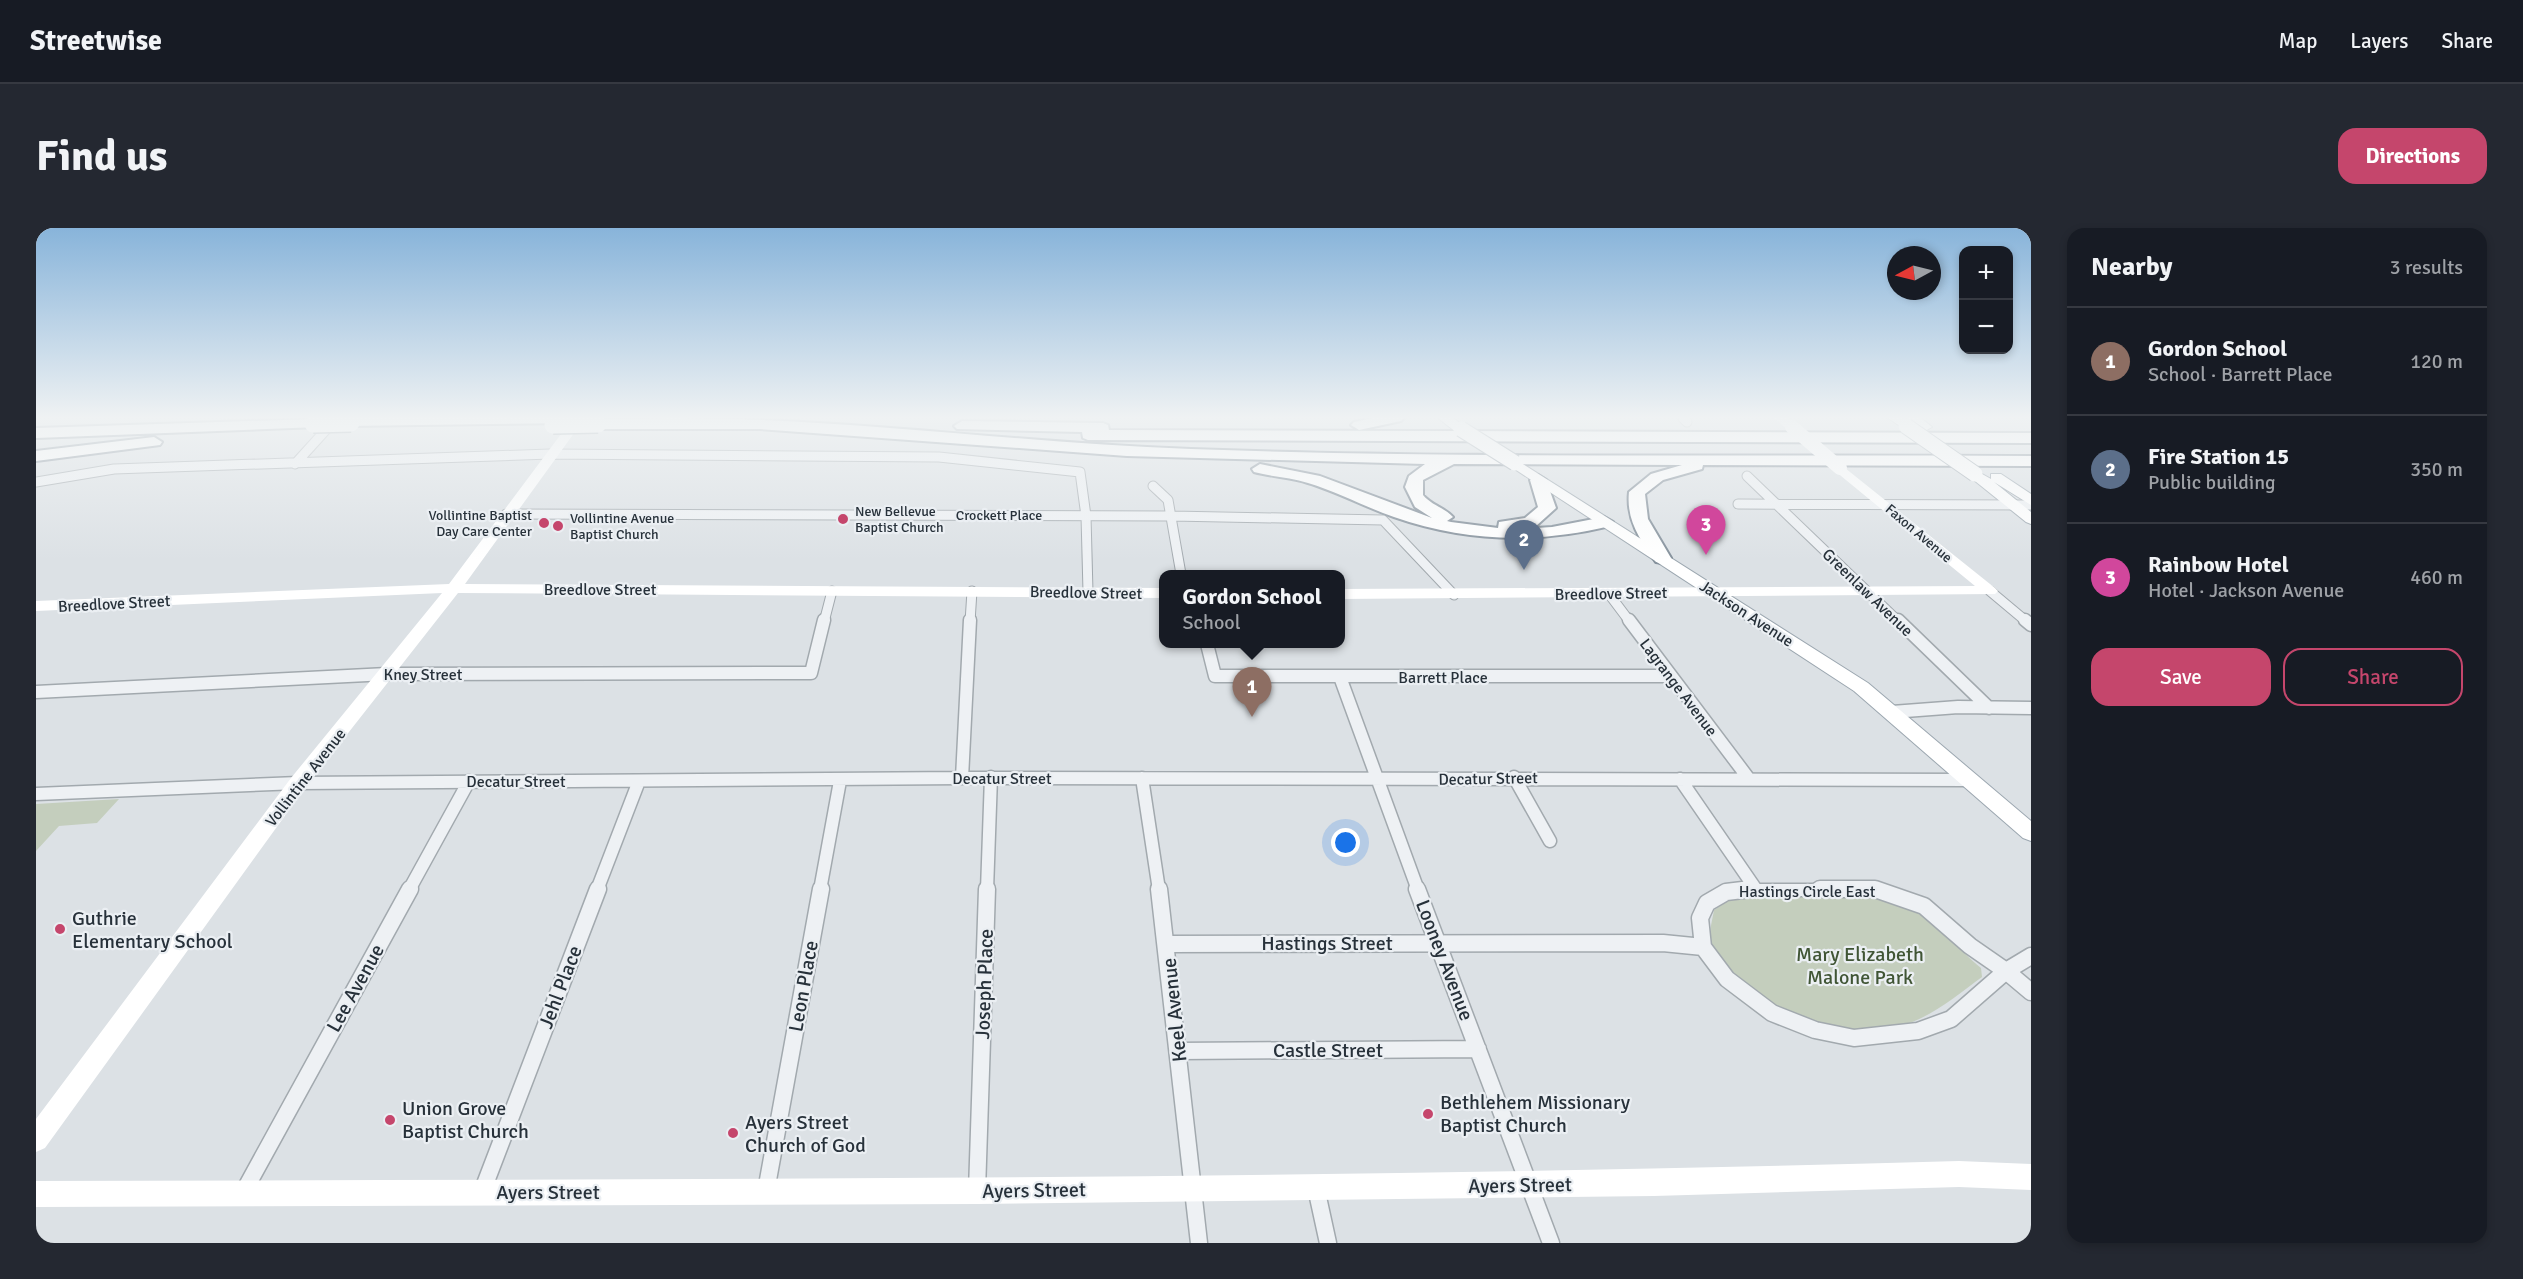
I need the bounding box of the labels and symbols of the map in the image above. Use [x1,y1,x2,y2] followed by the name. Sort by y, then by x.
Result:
[1887,246,1941,300] north arrow
[1882,501,1956,566] street label: Faxon Avenue
[855,503,944,536] place label: New Bellevue Baptist Church
[1686,506,1726,555] pin: 3
[429,507,533,540] place label: Vollintine Baptist Day Care Center
[956,507,1042,524] street label: Crockett Place
[570,510,674,543] place label: Vollintine Avenue Baptist Church
[836,512,850,526] marker: New Bellevue Baptist Church
[537,516,551,530] marker: Vollintine Baptist Day Care Center
[551,519,565,533] marker: Vollintine Avenue Baptist Church
[1504,520,1544,570] pin: 2
[1818,544,1917,641] street label: Greenlaw Avenue
[1696,576,1797,652] street label: Jackson Avenue
[544,580,657,600] street label: Breedlove Street
[1030,582,1143,604] street label: Breedlove Street
[1555,583,1668,605] street label: Breedlove Street
[57,591,171,617] street label: Breedlove Street
[1635,635,1721,740] street label: Lagrange Avenue
[384,665,463,685] street label: Kney Street
[1232,668,1272,717] pin: 1
[1398,668,1488,688] street label: Barrett Place
[261,724,350,831] street label: Vollintine Avenue
[1438,768,1538,790] street label: Decatur Street
[952,769,1052,789] street label: Decatur Street
[466,772,566,792] street label: Decatur Street
[1331,828,1360,857] your location
[1739,882,1876,902] street label: Hastings Circle East
[1410,896,1479,1024] street label: Looney Avenue
[72,906,233,954] place label: Guthrie Elementary School
[53,922,67,936] marker: Guthrie Elementary School
[970,928,999,1040] street label: Joseph Place
[1261,931,1393,956] street label: Hastings Street
[783,938,824,1034] street label: Leon Place
[321,940,390,1037] street label: Lee Avenue
[533,942,588,1032] street label: Jehl Place
[1796,942,1924,990] park label: Mary Elizabeth Malone Park
[1157,957,1192,1063] street label: Keel Avenue
[1273,1038,1383,1063] street label: Castle Street
[1440,1090,1631,1138] place label: Bethlehem Missionary Baptist Church
[402,1096,529,1144] place label: Union Grove Baptist Church
[1421,1107,1435,1121] marker: Bethlehem Missionary Baptist Church
[745,1110,866,1158] place label: Ayers Street Church of God
[383,1113,397,1127] marker: Union Grove Baptist Church
[726,1126,740,1140] marker: Ayers Street Church of God
[1468,1172,1572,1199] street label: Ayers Street
[982,1177,1086,1204] street label: Ayers Street
[496,1180,600,1205] street label: Ayers Street

